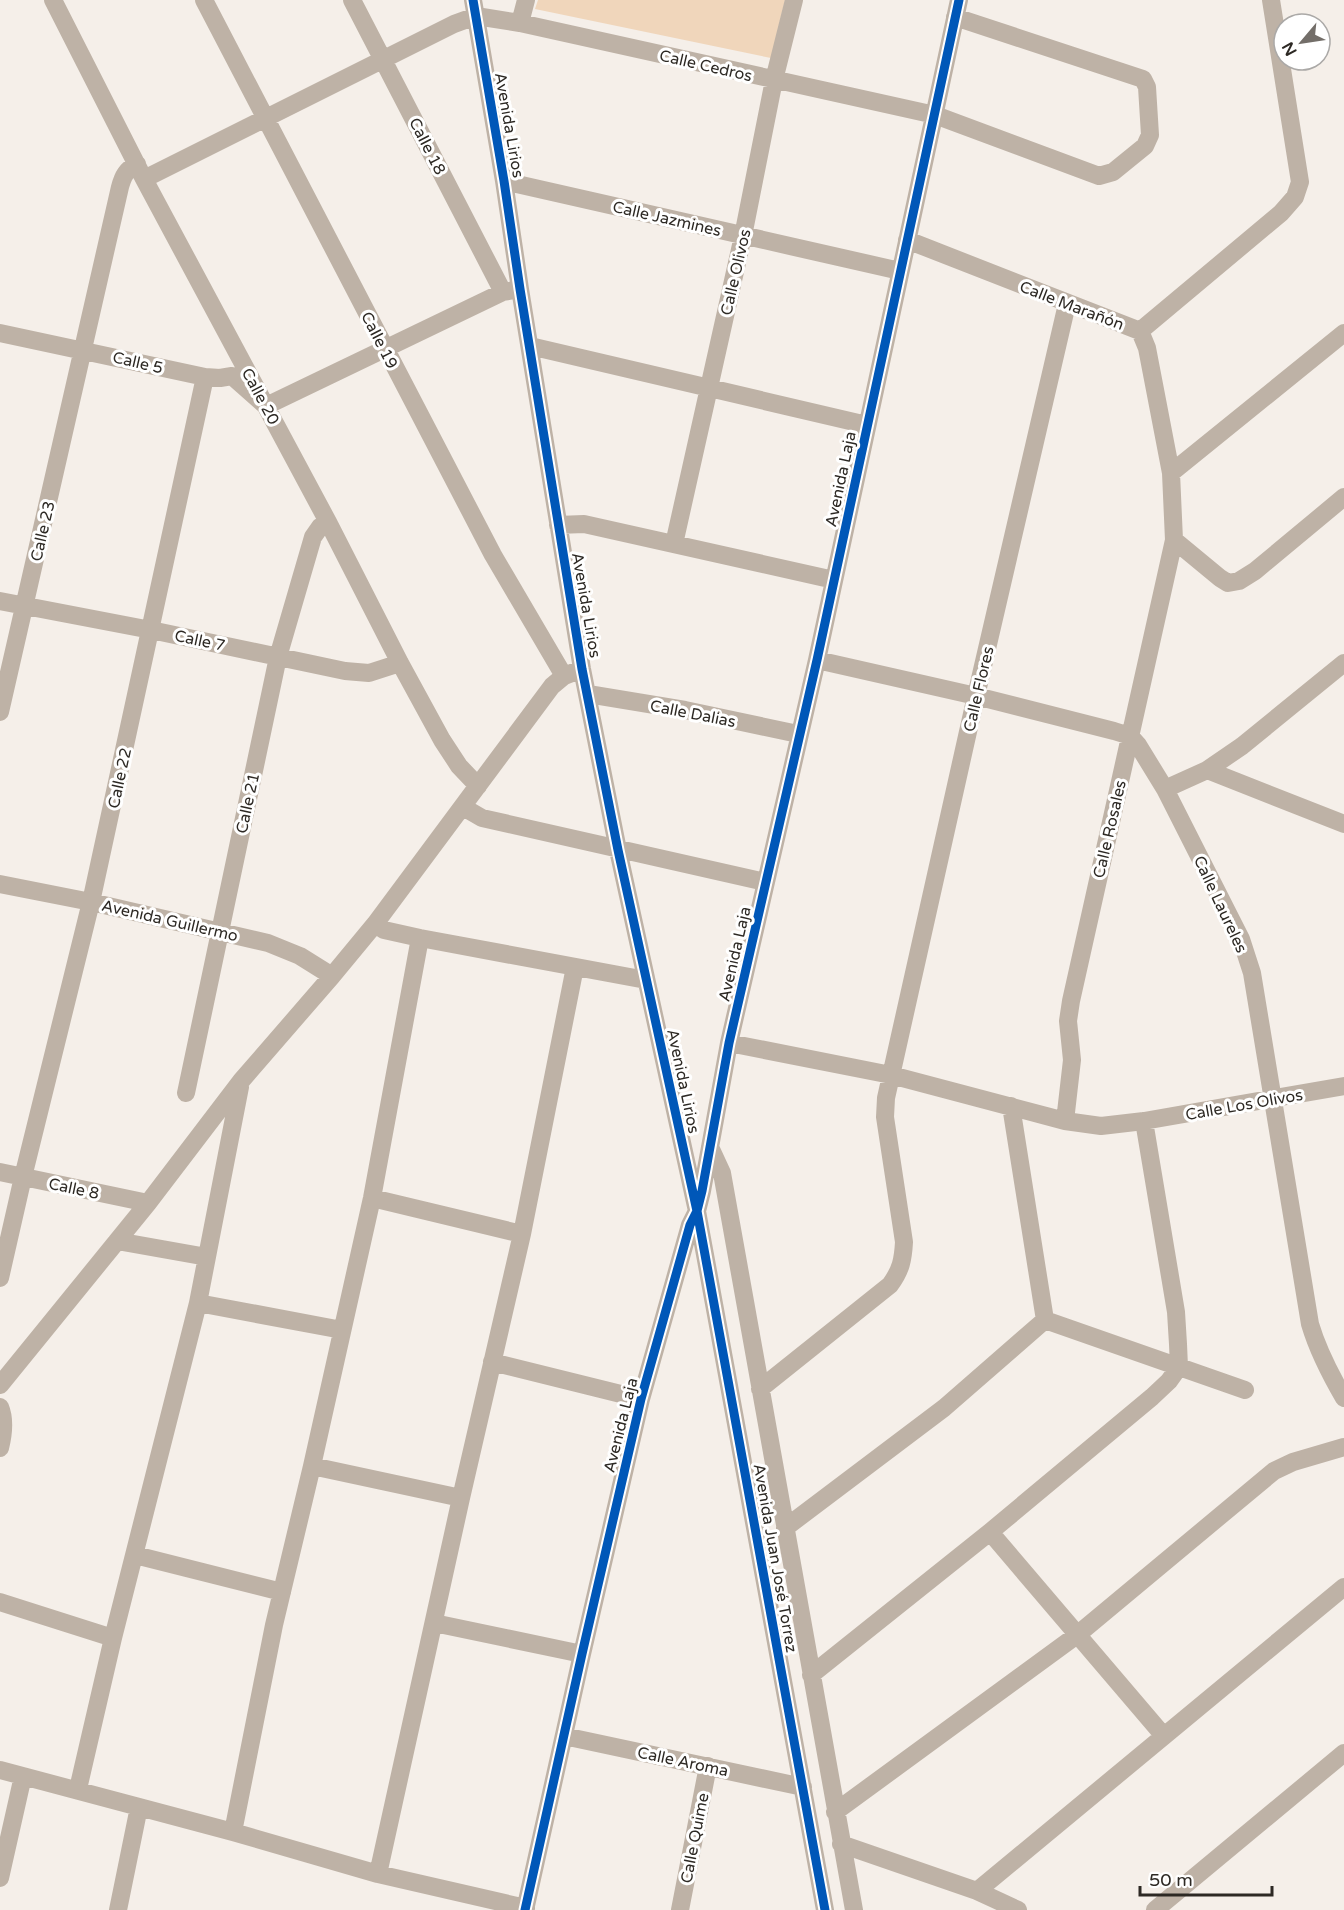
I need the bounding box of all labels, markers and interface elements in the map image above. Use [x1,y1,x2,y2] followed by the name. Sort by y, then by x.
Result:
[1272,12,1332,72] north arrow
[1278,38,1302,59] text: N
[657,46,754,86] street label: Calle Cedros
[490,71,528,179] street label: Avenida Lirios
[404,115,450,178] street label: Calle 18
[611,197,723,241] street label: Calle Jazmines
[716,227,756,317] street label: Calle Olivos
[1017,277,1127,335] street label: Calle Marañón
[356,309,402,372] street label: Calle 19
[111,347,165,378] street label: Calle 5
[237,365,283,428] street label: Calle 20
[821,430,861,529] street label: Avenida Laja
[26,499,60,563] street label: Calle 23
[567,551,605,659] street label: Avenida Lirios
[173,626,227,656] street label: Calle 7
[959,644,999,734] street label: Calle Flores
[648,696,737,732] street label: Calle Dalias
[104,746,136,810] street label: Calle 22
[232,771,264,835] street label: Calle 21
[1089,778,1131,880] street label: Calle Rosales
[1189,853,1251,956] street label: Calle Laureles
[100,896,240,946] street label: Avenida Guillermo
[714,905,756,1004] street label: Avenida Laja
[662,1027,704,1135] street label: Avenida Lirios
[1184,1085,1304,1125] street label: Calle Los Olivos
[47,1174,101,1204] street label: Calle 8
[600,1376,642,1475] street label: Avenida Laja
[749,1462,801,1654] street label: Avenida Juan José Torrez
[636,1743,730,1781] street label: Calle Aroma
[676,1791,714,1885] street label: Calle Quime
[1140,1859,1272,1897] scale bar
[1149,1869,1193,1891] text: 50 m

